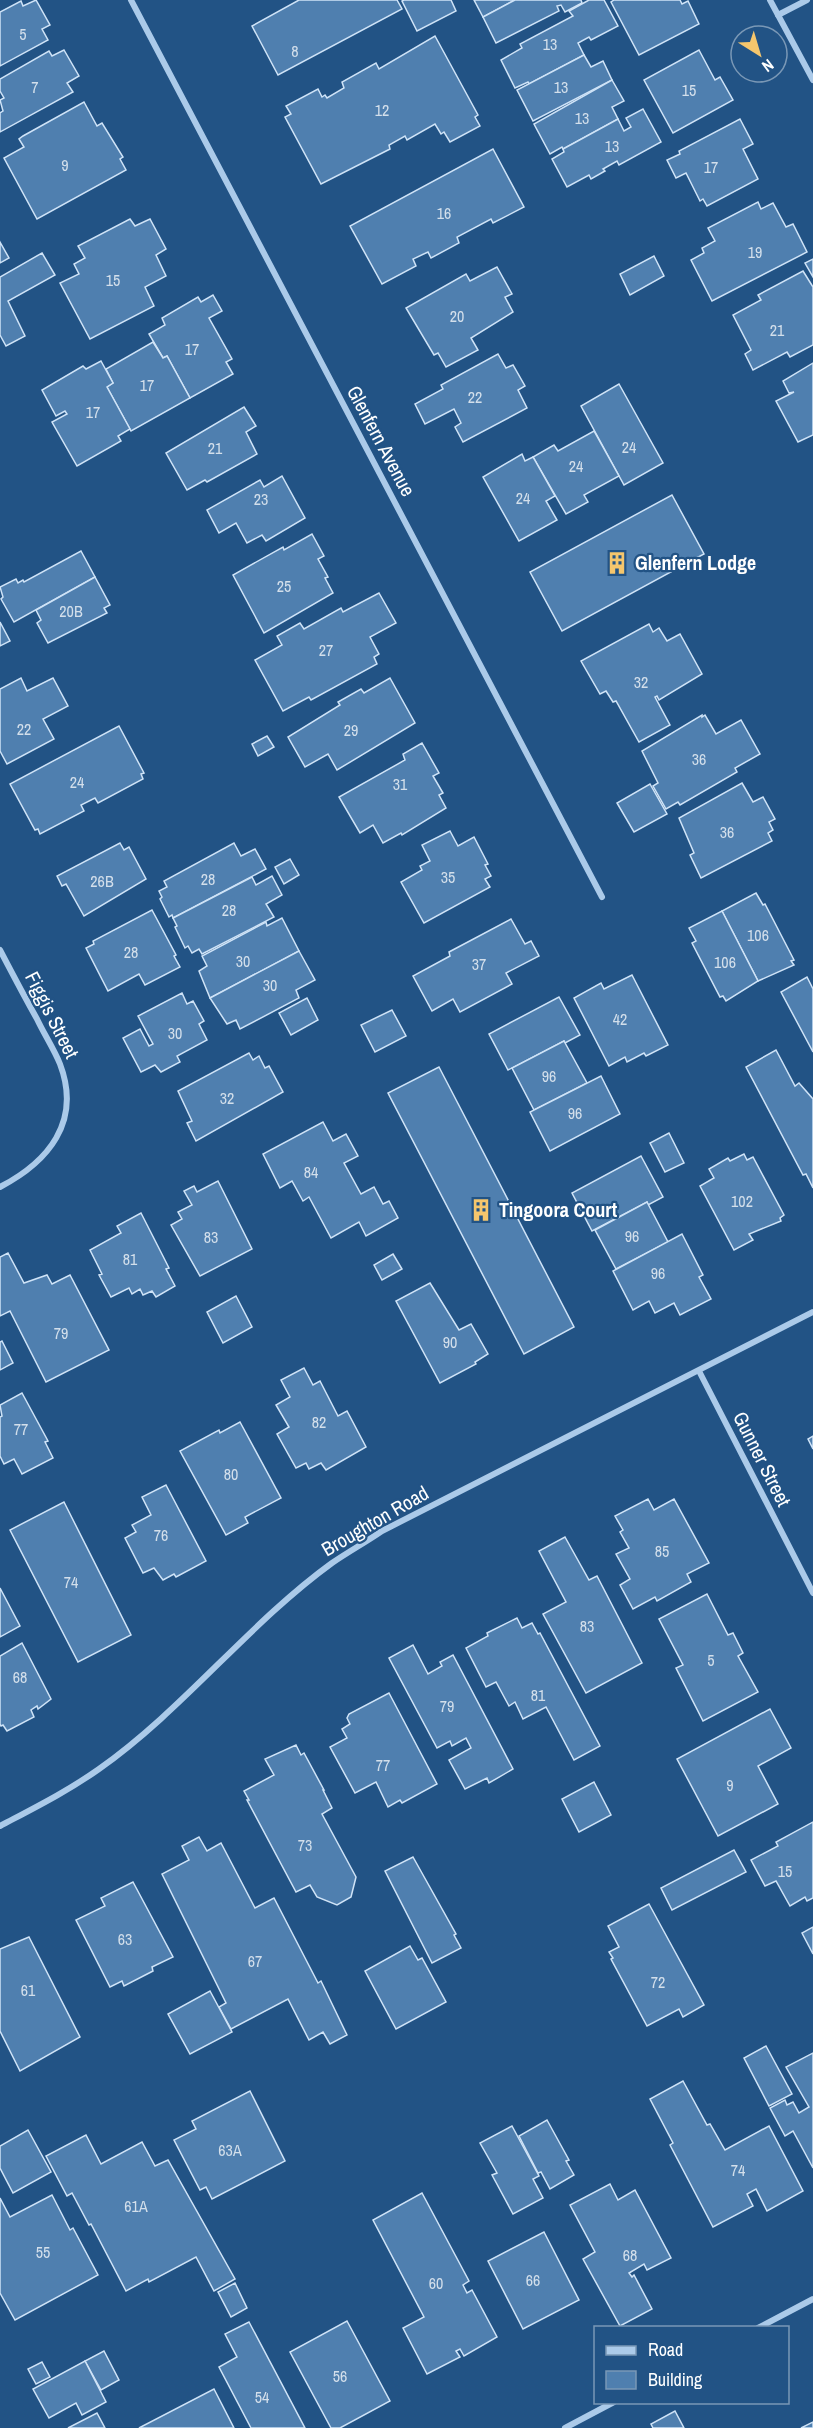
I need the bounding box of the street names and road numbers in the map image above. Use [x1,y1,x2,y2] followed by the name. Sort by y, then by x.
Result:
[341,381,422,501] street label: Glenfern Avenue
[19,967,86,1063] street label: Figgis Street
[727,1407,798,1511] street label: Gunner Street
[316,1479,433,1562] street label: Broughton Road

